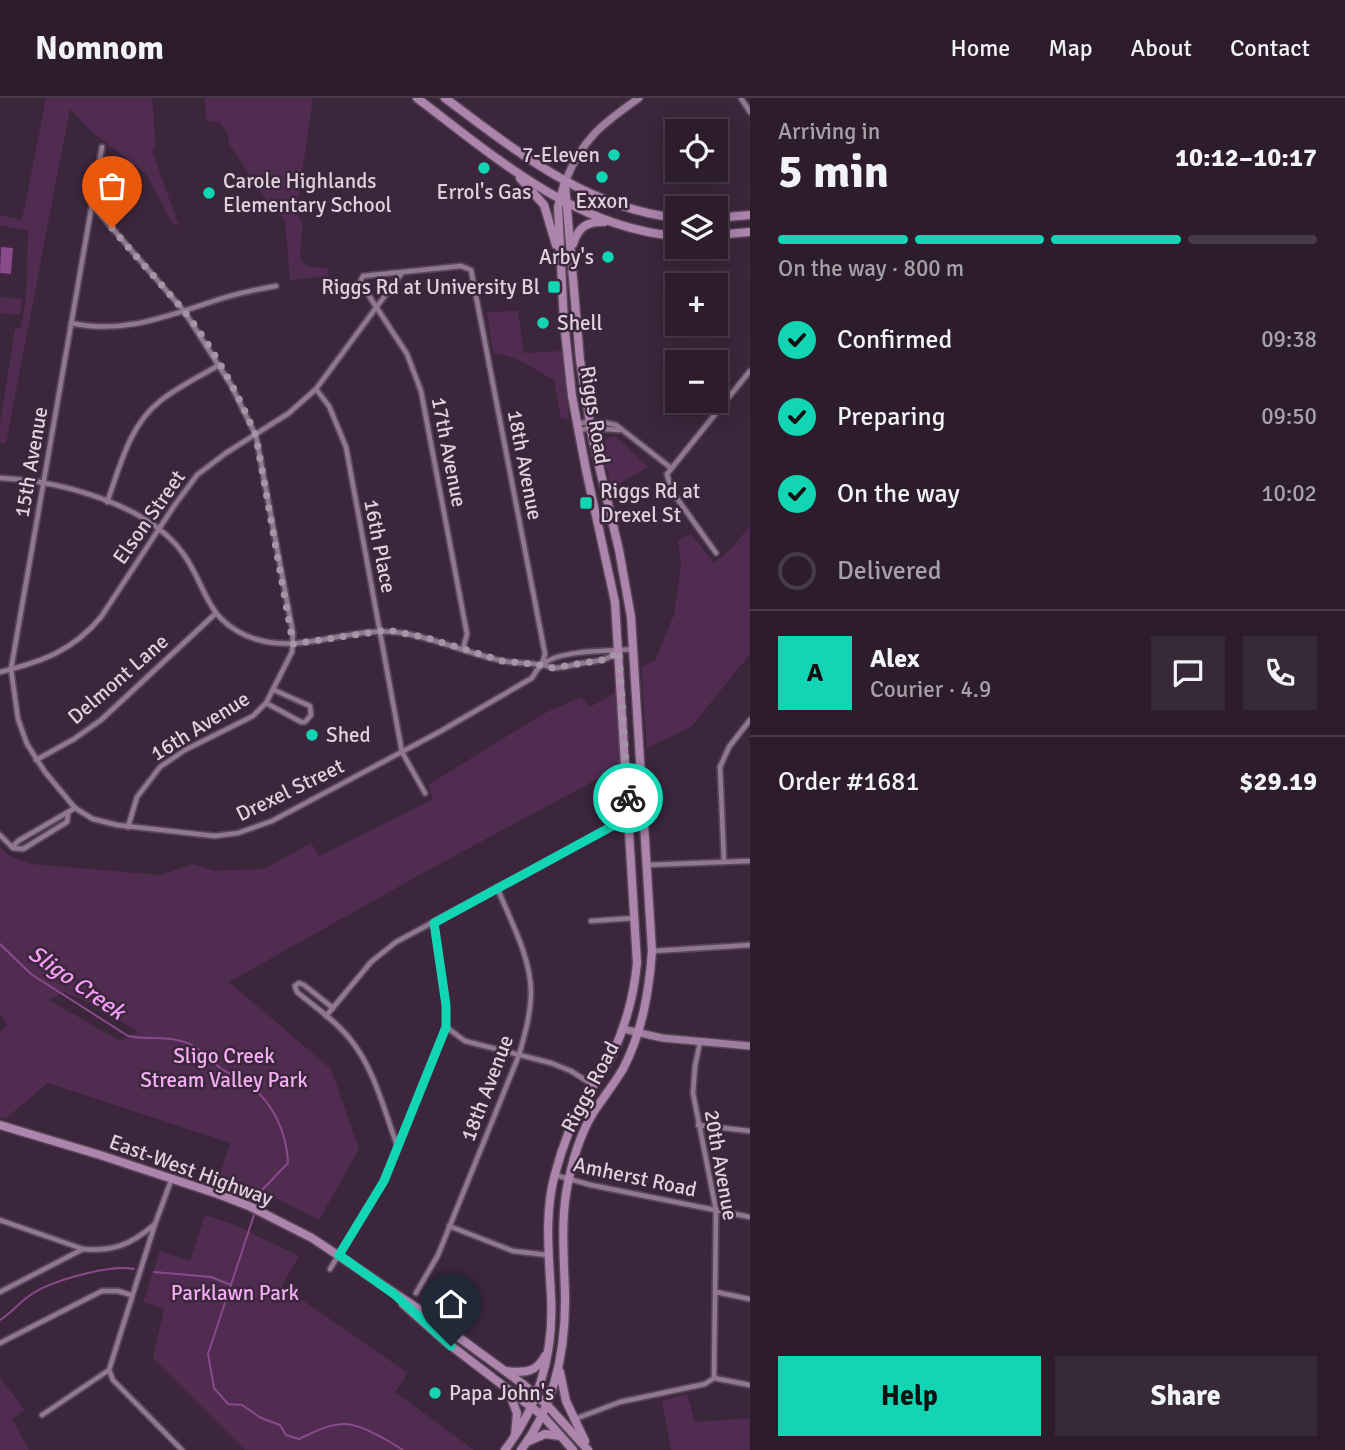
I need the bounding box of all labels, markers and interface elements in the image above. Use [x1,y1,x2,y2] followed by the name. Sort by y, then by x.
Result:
[35,28,164,69] text: Nomnom
[950,33,1010,63] text: Home
[1048,33,1093,63] text: Map
[1131,33,1192,63] text: About
[1230,33,1310,63] text: Contact
[778,117,880,146] text: Arriving in
[665,119,728,413] map controls
[665,119,728,182] button: locate
[522,142,600,168] place label: 7-Eleven
[1175,142,1317,174] text: 10:12–10:17
[778,144,889,200] text: 5 min
[606,147,622,163] marker: 7-Eleven
[82,156,142,228] pin
[476,160,492,176] marker: Errol's Gas
[93,167,131,205] icon: bag
[223,168,392,218] place label: Carole Highlands Elementary School
[594,169,610,185] marker: Exxon
[437,179,531,205] place label: Errol's Gas
[201,185,217,201] marker: Carole Highlands Elementary School
[575,188,629,214] place label: Exxon
[665,196,728,259] button: layers
[539,244,594,270] place label: Arby's
[600,249,616,265] marker: Arby's
[778,254,964,283] text: On the way · 800 m
[665,273,728,336] button: +
[321,274,540,300] place label: Riggs Rd at University Bl
[546,279,562,295] marker: Riggs Rd at University Bl
[557,310,603,336] place label: Shell
[535,315,551,331] marker: Shell
[778,321,816,359] icon: check
[837,324,952,356] text: Confirmed
[1261,325,1317,354] text: 09:38
[665,350,728,413] button: −
[574,364,616,466] street label: Riggs Road
[426,395,472,509] street label: 17th Avenue
[778,398,816,436] icon: check
[837,401,945,433] text: Preparing
[1261,402,1317,431] text: 09:50
[8,405,54,519] street label: 15th Avenue
[502,408,548,522] street label: 18th Avenue
[107,465,191,569] street label: Elson Street
[778,475,816,513] icon: check
[600,478,700,528] place label: Riggs Rd at Drexel St
[837,478,960,510] text: On the way
[1261,479,1317,508] text: 10:02
[578,495,594,511] marker: Riggs Rd at Drexel St
[358,497,402,595] street label: 16th Place
[837,555,942,587] text: Delivered
[62,628,174,730] street label: Delmont Lane
[1151,636,1225,710] button: chat
[1243,636,1317,710] button: phone
[870,643,920,675] text: Alex
[807,657,823,689] text: A
[870,675,991,704] text: Courier · 4.9
[146,685,254,767] street label: 16th Avenue
[326,722,371,748] place label: Shed
[304,727,320,743] marker: Shed
[232,753,348,827] street label: Drexel Street
[593,763,663,833] courier
[778,766,919,798] text: Order #1681
[1239,766,1317,798] text: $29.19
[609,779,647,817] icon: bike
[23,939,133,1028] water label: Sligo Creek
[455,1031,519,1145] street label: 18th Avenue
[555,1037,625,1137] street label: Riggs Road
[140,1043,308,1093] park label: Sligo Creek Stream Valley Park
[698,1108,744,1222] street label: 20th Avenue
[106,1128,277,1212] street label: East-West Highway
[571,1151,699,1203] street label: Amherst Road
[421,1274,481,1346] pin
[171,1280,300,1306] park label: Parklawn Park
[432,1285,470,1323] icon: home
[778,1356,1041,1436] button: Help
[1055,1356,1317,1436] button: Share
[449,1380,554,1406] place label: Papa John's
[427,1385,443,1401] marker: Papa John's

